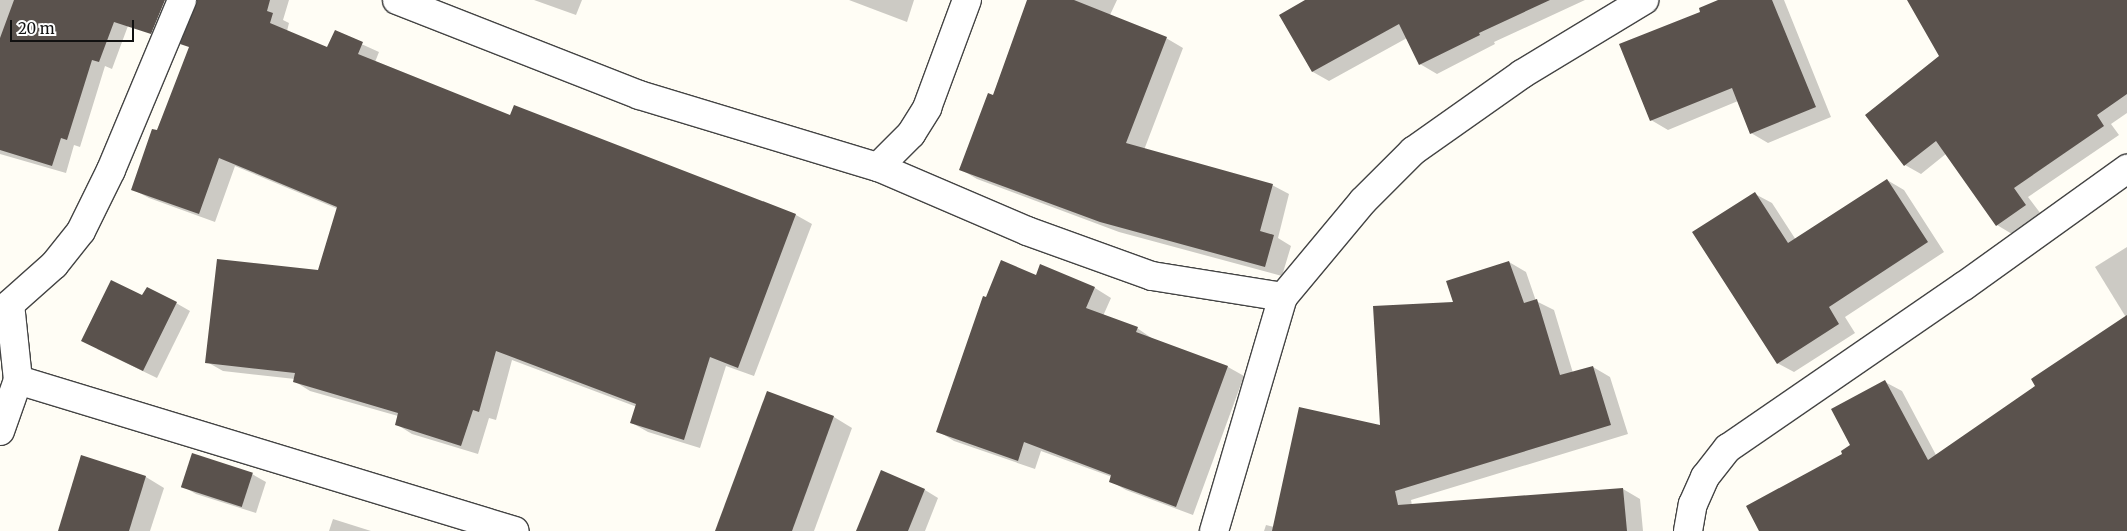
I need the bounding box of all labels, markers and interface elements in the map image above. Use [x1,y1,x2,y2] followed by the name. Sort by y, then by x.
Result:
[12,10,136,42] scale bar
[18,19,55,38] text: 20 m

